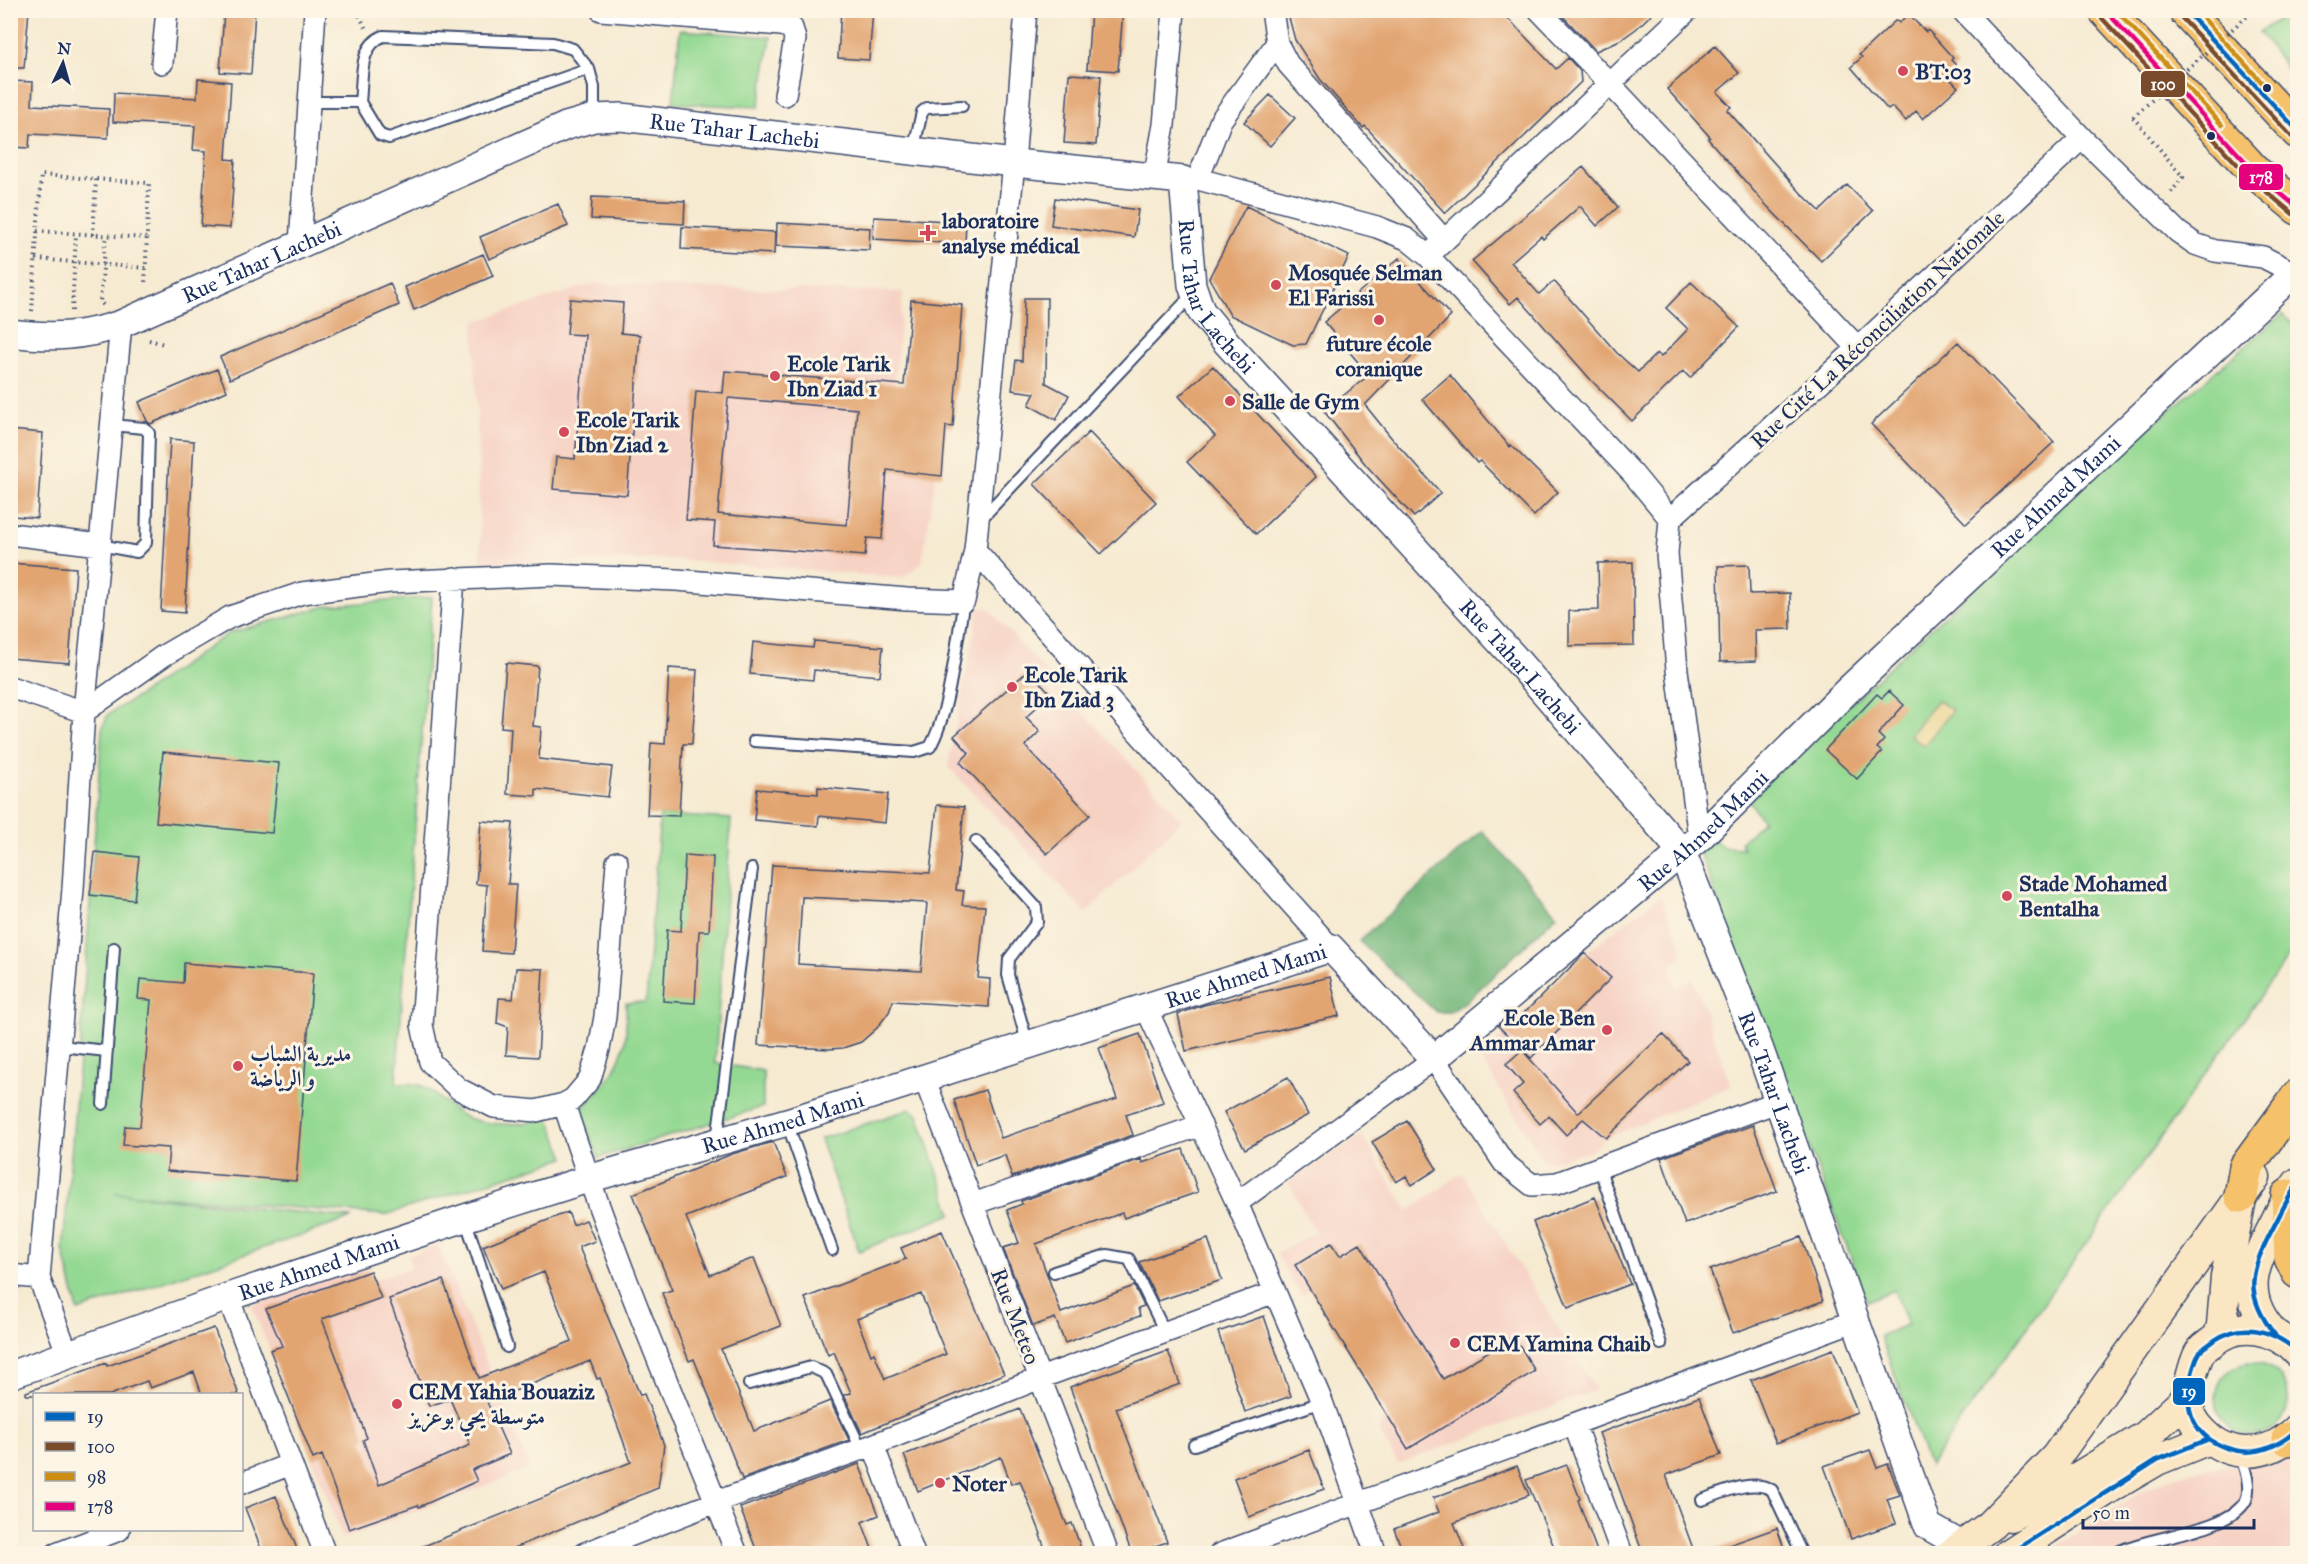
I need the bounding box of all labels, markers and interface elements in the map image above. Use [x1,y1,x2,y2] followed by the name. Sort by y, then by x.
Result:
[33,33,93,93] north arrow
[57,38,72,59] text: N
[1915,58,1972,85] place label: BT:03
[1896,64,1910,78] marker: BT:03
[2140,70,2186,98] line badge: 100
[2151,75,2175,94] text: 100
[2261,82,2273,94] unlabelled marker
[648,107,821,154] street label: Rue Tahar Lachebi
[2205,130,2217,142] unlabelled marker
[2238,163,2284,191] line badge: 178
[2249,168,2273,187] text: 178
[1745,204,2010,454] street label: Rue Cité La Réconciliation Nationale
[941,207,1080,259] place label: laboratoire analyse médical
[178,215,345,309] street label: Rue Tahar Lachebi
[1172,218,1261,379] street label: Rue Tahar Lachebi
[919,224,937,242] marker: laboratoire analyse médical
[1288,259,1443,311] place label: Mosquée Selman El Farissi
[1269,278,1283,292] marker: Mosquée Selman El Farissi
[1372,313,1386,327] marker: future école coranique
[1325,330,1432,382] place label: future école coranique
[787,350,891,402] place label: Ecole Tarik Ibn Ziad 1
[768,369,782,383] marker: Ecole Tarik Ibn Ziad 1
[1242,388,1360,415] place label: Salle de Gym
[1223,394,1237,408] marker: Salle de Gym
[576,406,680,458] place label: Ecole Tarik Ibn Ziad 2
[557,425,571,439] marker: Ecole Tarik Ibn Ziad 2
[1985,429,2126,564] street label: Rue Ahmed Mami
[1453,593,1587,740] street label: Rue Tahar Lachebi
[1024,661,1128,713] place label: Ecole Tarik Ibn Ziad 3
[1005,680,1019,694] marker: Ecole Tarik Ibn Ziad 3
[1632,764,1774,897] street label: Rue Ahmed Mami
[2019,870,2168,922] place label: Stade Mohamed Bentalha
[2000,889,2014,903] marker: Stade Mohamed Bentalha
[1162,937,1330,1014] street label: Rue Ahmed Mami
[1468,1004,1596,1056] place label: Ecole Ben Ammar Amar
[1732,1007,1816,1178] street label: Rue Tahar Lachebi
[1600,1023,1614,1037] marker: Ecole Ben Ammar Amar
[250,1040,351,1092] place label: مديرية الشباب و الرياضة
[231,1059,245,1073] marker: مديرية الشباب و الرياضة
[698,1085,867,1160] street label: Rue Ahmed Mami
[235,1228,403,1307] street label: Rue Ahmed Mami
[985,1264,1046,1368] street label: Rue Meteo
[1467,1330,1651,1357] place label: CEM Yamina Chaib
[1448,1336,1462,1350] marker: CEM Yamina Chaib
[2172,1377,2206,1406] line badge: 19
[407,1378,595,1437] place label: CEM Yahia Bouaziz متوسطة يحي بوعزيز
[2182,1382,2196,1402] text: 19
[33,1393,243,1531] legend
[390,1397,404,1411] marker: CEM Yahia Bouaziz متوسطة يحي بوعزيز
[87,1406,104,1428] text: 19
[87,1436,115,1458] text: 100
[87,1466,106,1488] text: 98
[952,1470,1007,1497] place label: Noter
[933,1476,947,1490] marker: Noter
[2083,1492,2254,1530] scale bar
[87,1496,113,1518] text: 178
[2092,1502,2130,1524] text: 50 m

